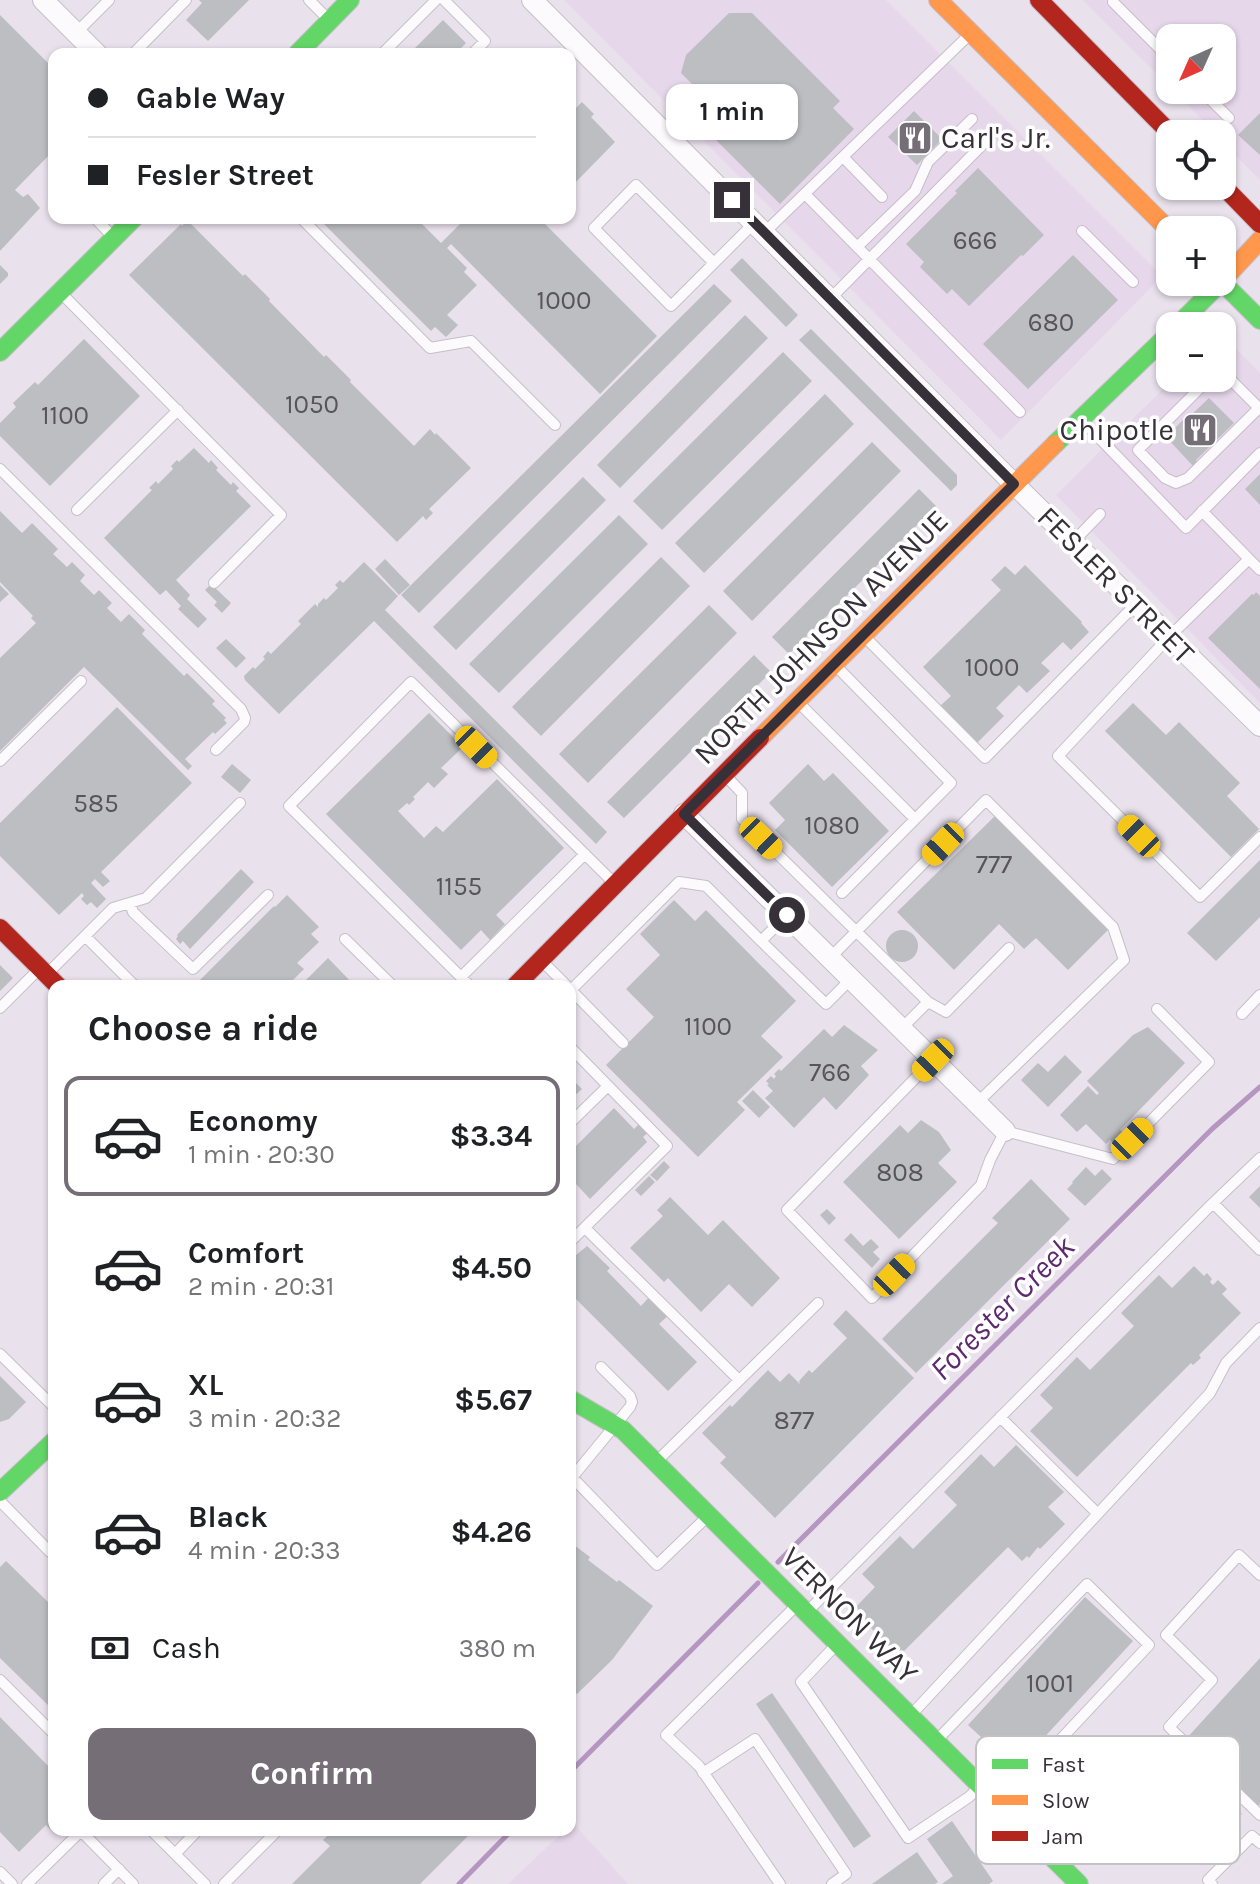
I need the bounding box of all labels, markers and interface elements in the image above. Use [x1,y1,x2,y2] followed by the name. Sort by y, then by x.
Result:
[1156,24,1236,104] north arrow
[1156,24,1236,392] map controls
[136,80,285,116] text: Gable Way
[666,84,798,140] callout: 1 min
[699,96,765,127] text: 1 min
[896,119,934,157] restaurant icon: Carl's Jr.
[941,120,1050,156] place label: Carl's Jr.
[1156,120,1236,200] button: locate
[136,157,314,193] text: Fesler Street
[714,182,750,218] route end
[1156,216,1236,296] button: +
[953,225,997,256] house number: 666
[537,285,591,316] house number: 1000
[1028,307,1074,338] house number: 680
[1156,312,1236,392] button: −
[285,389,339,420] house number: 1050
[41,400,89,431] house number: 1100
[1181,411,1219,449] restaurant icon: Chipotle
[1060,412,1174,448] place label: Chipotle
[1030,499,1202,671] street label: FESLER STREET
[686,502,956,772] street label: NORTH JOHNSON AVENUE
[965,652,1019,683] house number: 1000
[451,722,501,772] car
[73,788,119,819] house number: 585
[804,810,860,841] house number: 1080
[1114,811,1164,861] car
[735,813,787,863] car
[918,818,968,870] car
[976,849,1012,880] house number: 777
[436,871,482,902] house number: 1155
[769,897,805,933] route start
[88,1007,318,1049] text: Choose a ride
[684,1011,732,1042] house number: 1100
[908,1034,958,1086] car
[809,1057,851,1088] house number: 766
[92,1100,164,1172] icon: car
[188,1103,318,1139] text: Economy
[1107,1114,1157,1164] car
[450,1118,532,1154] text: $3.34
[188,1139,335,1170] text: 1 min · 20:30
[876,1157,924,1188] house number: 808
[922,1228,1082,1388] water label: Forester Creek
[92,1232,164,1304] icon: car
[188,1235,304,1271] text: Comfort
[869,1249,919,1301] car
[451,1250,532,1286] text: $4.50
[188,1271,334,1302] text: 2 min · 20:31
[92,1364,164,1436] icon: car
[188,1367,223,1403] text: XL
[454,1382,532,1418] text: $5.67
[188,1403,341,1434] text: 3 min · 20:32
[774,1405,814,1436] house number: 877
[92,1496,164,1568] icon: car
[188,1499,268,1535] text: Black
[451,1514,532,1550] text: $4.26
[188,1535,341,1566] text: 4 min · 20:33
[774,1539,926,1691] street label: VERNON WAY
[88,1626,132,1670] icon: cash
[152,1630,221,1666] text: Cash
[459,1633,536,1664] text: 380 m
[1026,1668,1074,1699] house number: 1001
[88,1728,536,1820] button: Confirm
[976,1736,1240,1864] legend
[1042,1752,1085,1778] text: Fast
[1042,1788,1089,1814] text: Slow
[1042,1824,1084,1850] text: Jam

